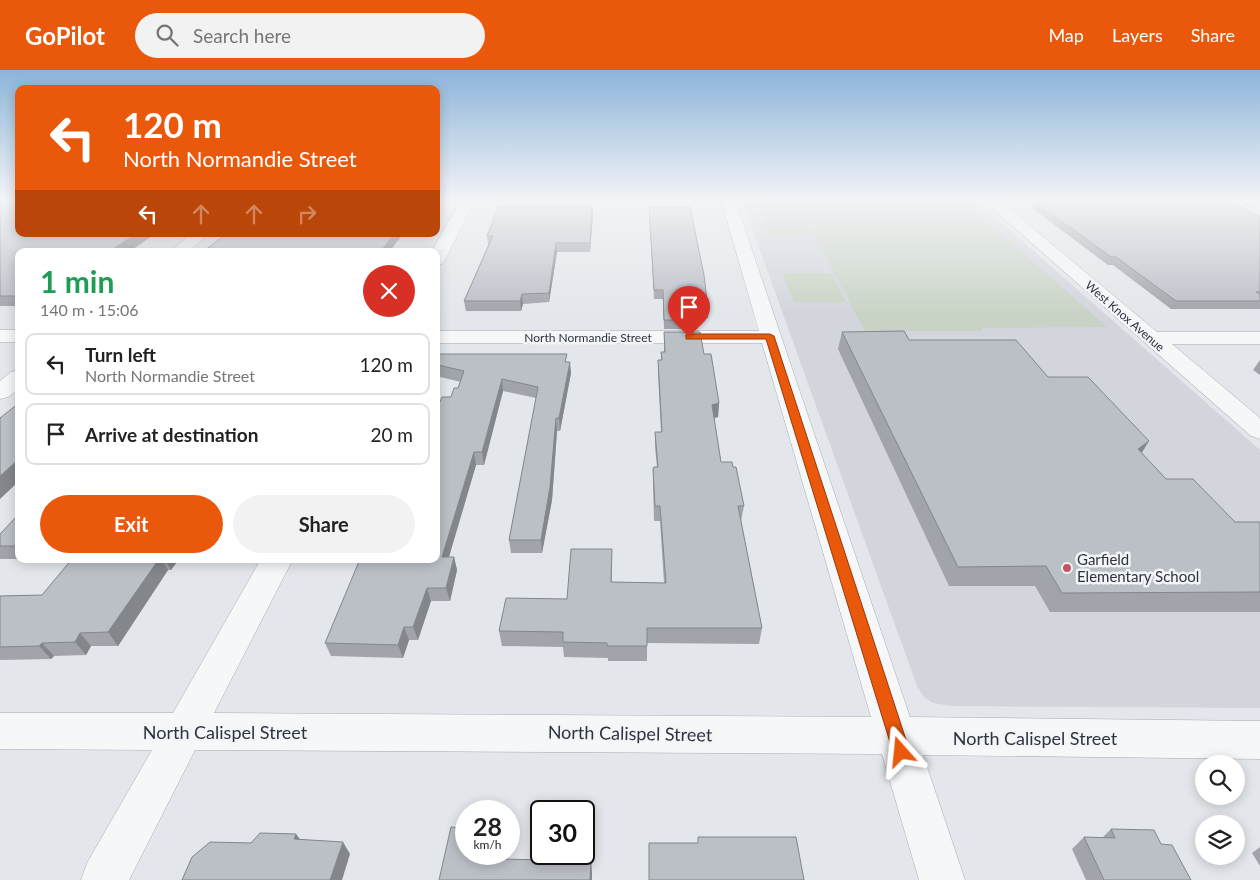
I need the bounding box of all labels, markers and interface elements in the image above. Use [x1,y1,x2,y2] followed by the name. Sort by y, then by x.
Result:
[135,13,485,58] search box
[25,21,105,50] text: GoPilot
[153,21,181,49] icon: search
[193,24,291,47] text: Search here
[1048,24,1084,46] text: Map
[1112,24,1163,46] text: Layers
[1191,24,1235,46] text: Share
[123,103,222,145] text: 120 m
[40,105,105,170] icon: left
[123,145,357,172] text: North Normandie Street
[134,200,162,228] icon: left
[187,200,215,228] icon: ahead
[240,200,268,228] icon: ahead
[293,200,321,228] icon: right
[40,263,114,299] text: 1 min
[363,265,415,317] button: close
[1082,277,1168,355] street label: West Knox Avenue
[668,286,710,337] pin
[675,293,703,321] icon: arrive
[40,300,139,319] text: 140 m · 15:06
[524,330,652,345] street label: North Normandie Street
[85,343,156,366] text: Turn left
[42,350,70,378] icon: left
[359,353,413,376] text: 120 m
[85,366,255,385] text: North Normandie Street
[42,420,70,448] icon: arrive
[85,423,258,446] text: Arrive at destination
[370,423,413,446] text: 20 m
[40,495,223,553] button: Exit
[233,495,415,553] button: Share
[1077,550,1199,585] place label: Garfield Elementary School
[1061,562,1073,574] marker: Garfield Elementary School
[143,721,308,743] street label: North Calispel Street
[548,721,713,745] street label: North Calispel Street
[874,725,926,777] position arrow
[953,727,1118,749] street label: North Calispel Street
[1195,755,1245,865] map controls
[1195,755,1245,805] button: search
[530,800,595,865] speed limit sign: 30
[473,811,502,841] text: 28
[1195,815,1245,865] button: layers
[473,837,502,852] text: km/h

